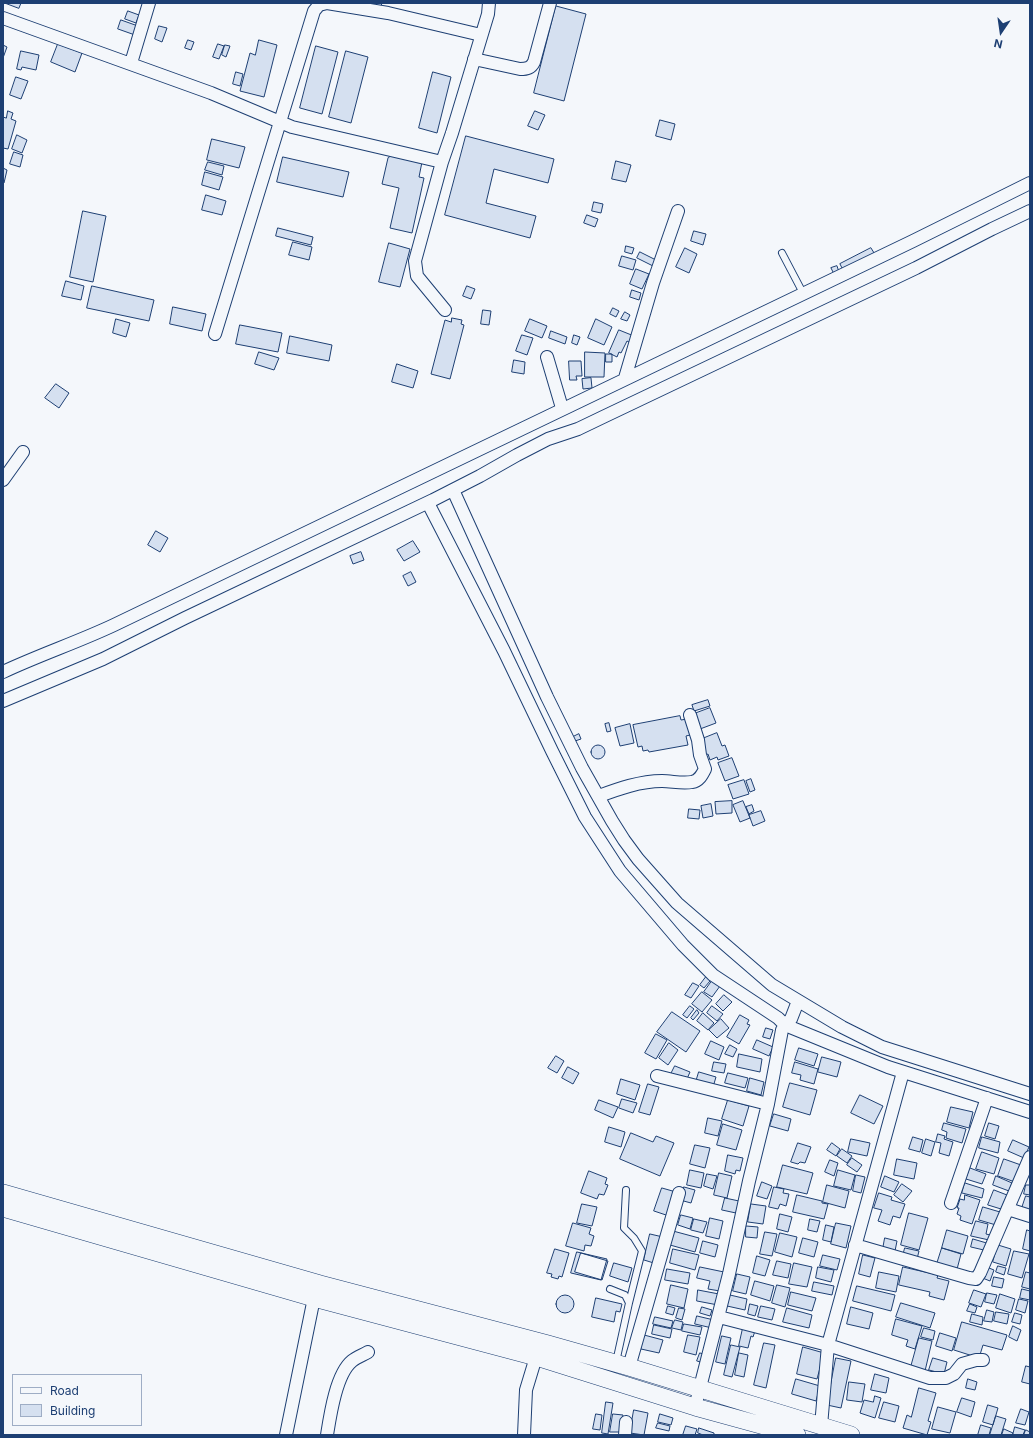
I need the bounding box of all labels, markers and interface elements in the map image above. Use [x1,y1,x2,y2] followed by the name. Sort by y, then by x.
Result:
[981,12,1021,52] north arrow
[993,36,1004,51] text: N
[12,1374,142,1426] legend
[50,1383,79,1398] text: Road
[50,1403,95,1418] text: Building

